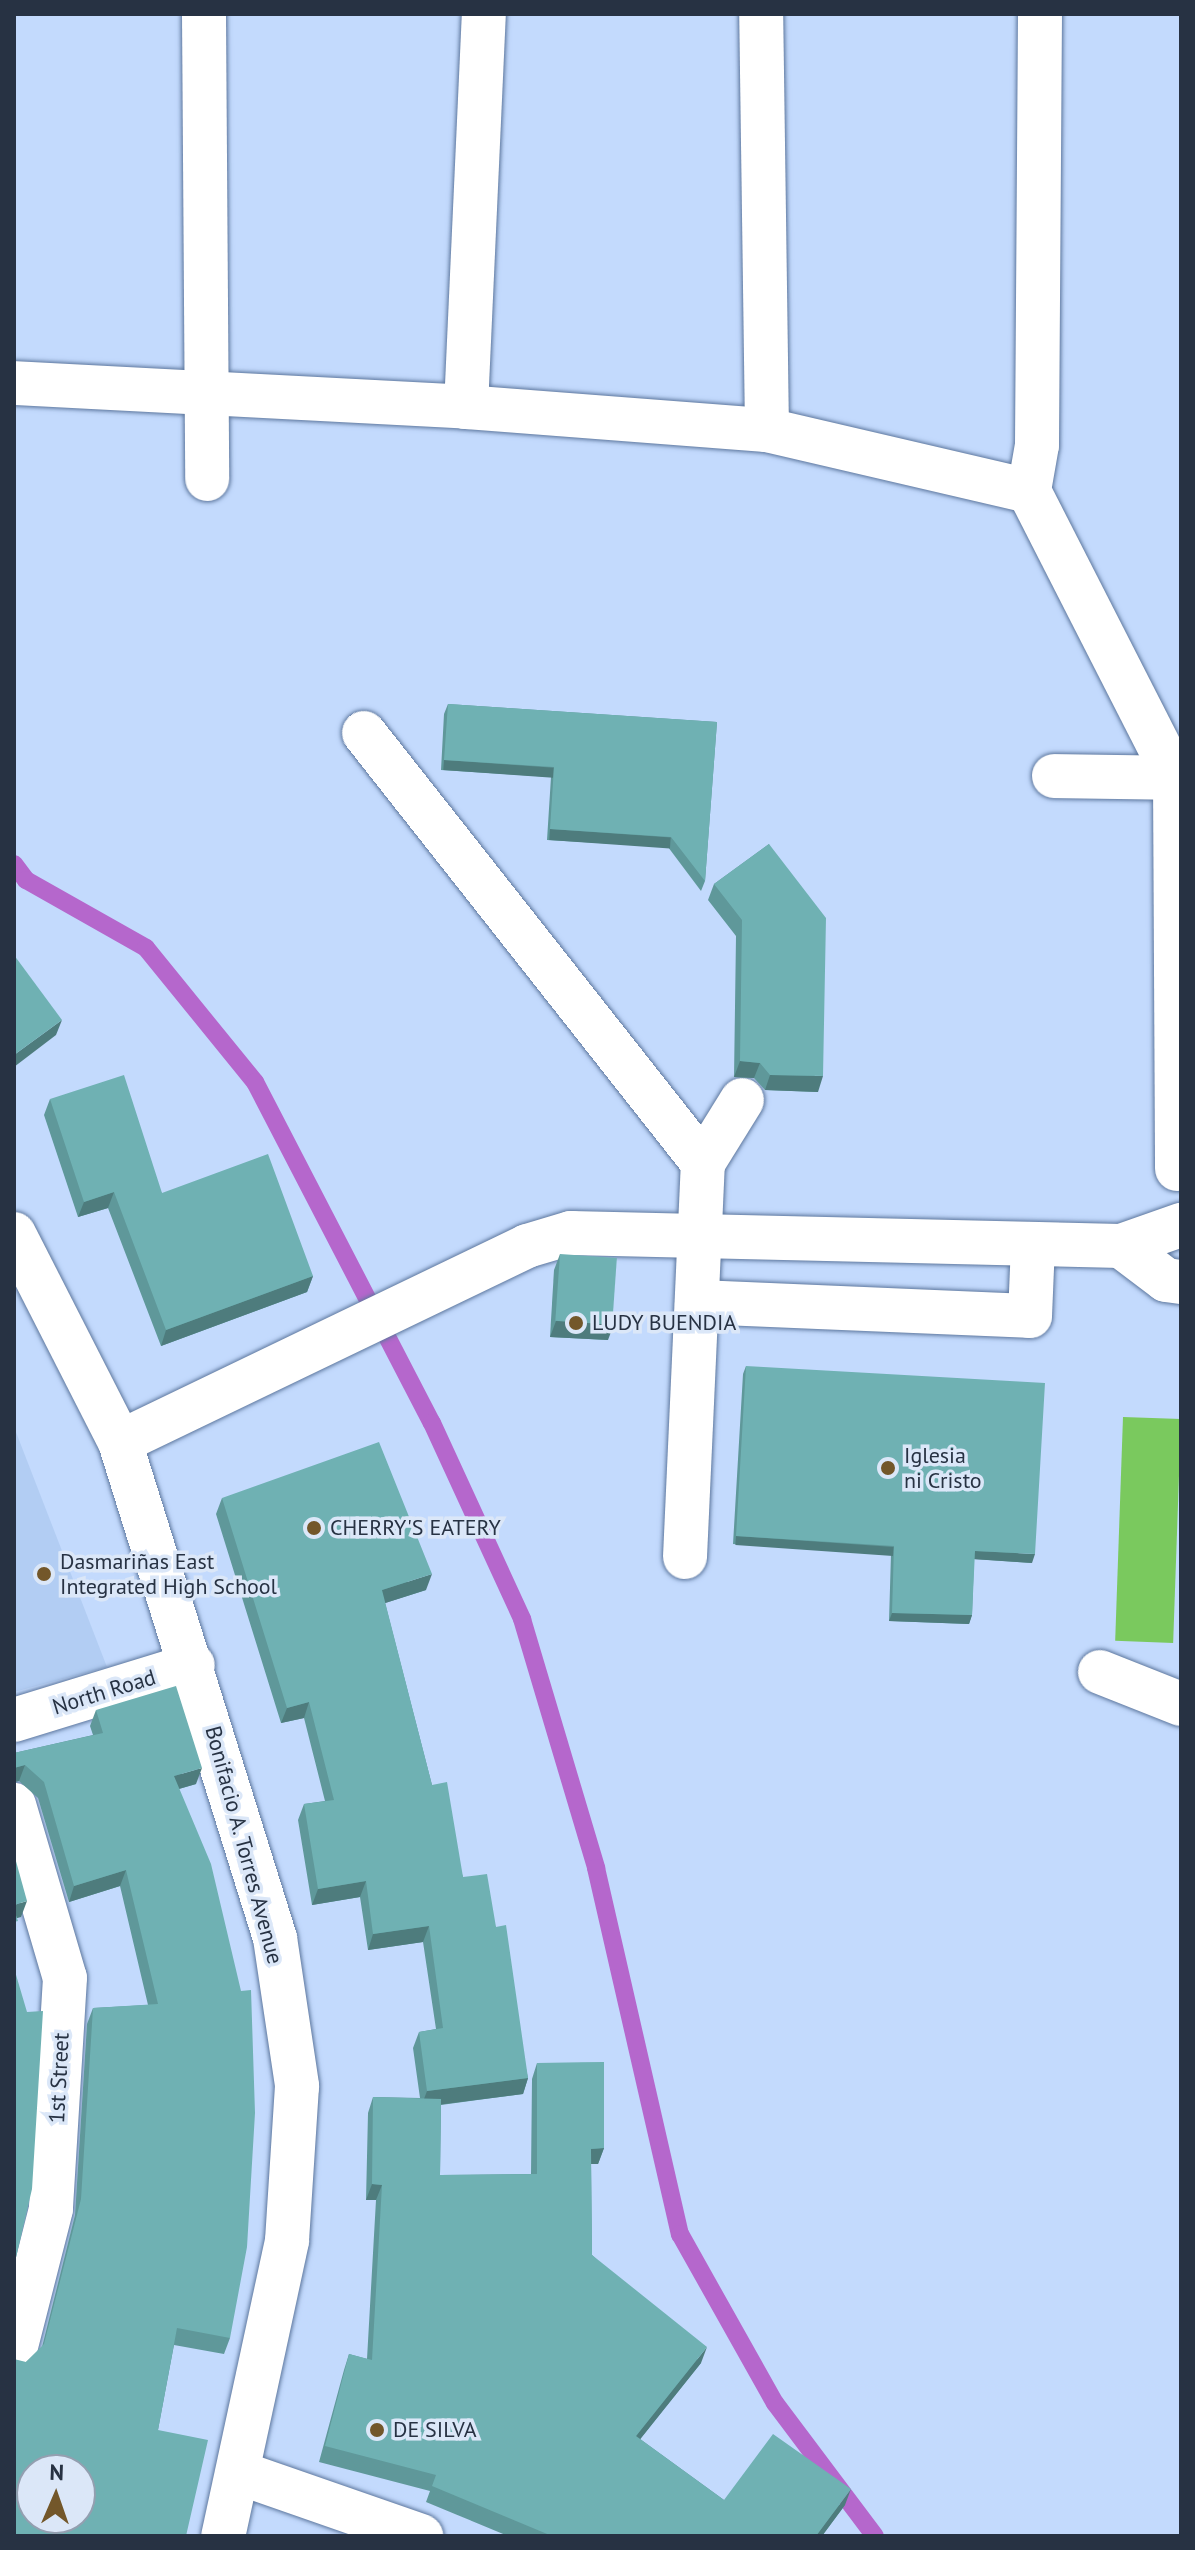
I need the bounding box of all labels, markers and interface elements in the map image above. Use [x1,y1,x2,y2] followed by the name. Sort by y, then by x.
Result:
[592,1310,737,1336] place label: LUDY BUENDIA
[567,1314,585,1332] marker: LUDY BUENDIA
[904,1442,982,1494] place label: Iglesia ni Cristo
[879,1459,897,1477] marker: Iglesia ni Cristo
[330,1515,501,1541] place label: CHERRY'S EATERY
[305,1519,323,1537] marker: CHERRY'S EATERY
[60,1548,277,1600] place label: Dasmariñas East Integrated High School
[35,1565,53,1583] marker: Dasmariñas East Integrated High School
[49,1664,159,1720] street label: North Road
[199,1721,289,1969] street label: Bonifacio A. Torres Avenue
[43,2032,75,2124] street label: 1st Street
[393,2417,477,2443] place label: DE SILVA
[368,2421,386,2439] marker: DE SILVA
[16,2454,96,2534] north arrow
[49,2458,64,2486] text: N

